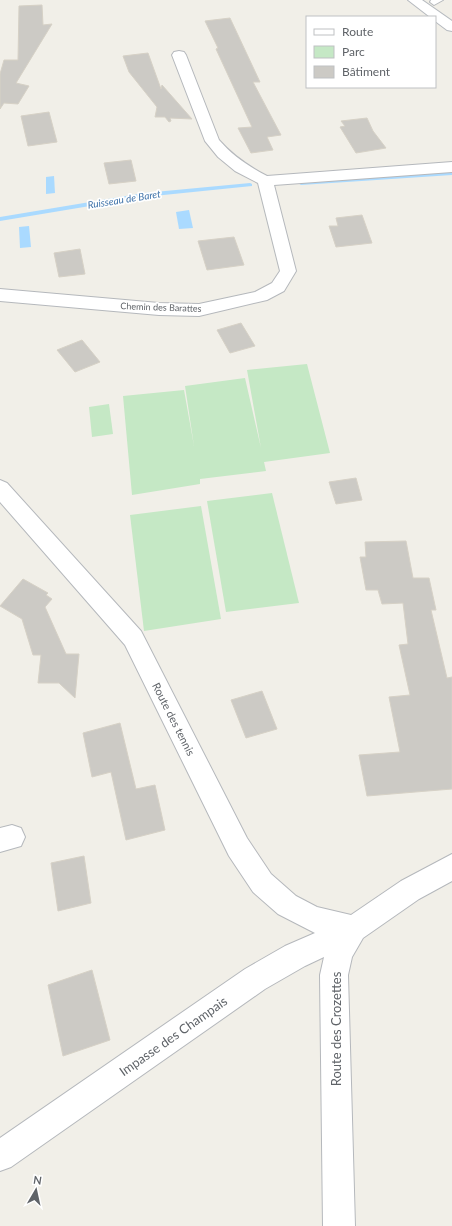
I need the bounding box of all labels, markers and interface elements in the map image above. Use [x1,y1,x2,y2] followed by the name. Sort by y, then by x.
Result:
[306,16,436,88] legend
[342,24,373,39] text: Route
[342,44,365,59] text: Parc
[342,64,391,79] text: Bâtiment
[87,187,162,211] water label: Ruisseau de Baret
[120,300,202,314] street label: Chemin des Barattes
[150,680,198,758] street label: Route des tennis
[328,971,344,1086] street label: Route des Crozettes
[116,992,230,1079] street label: Impasse des Champais
[16,1170,56,1210] north arrow
[32,1173,43,1187] text: N

